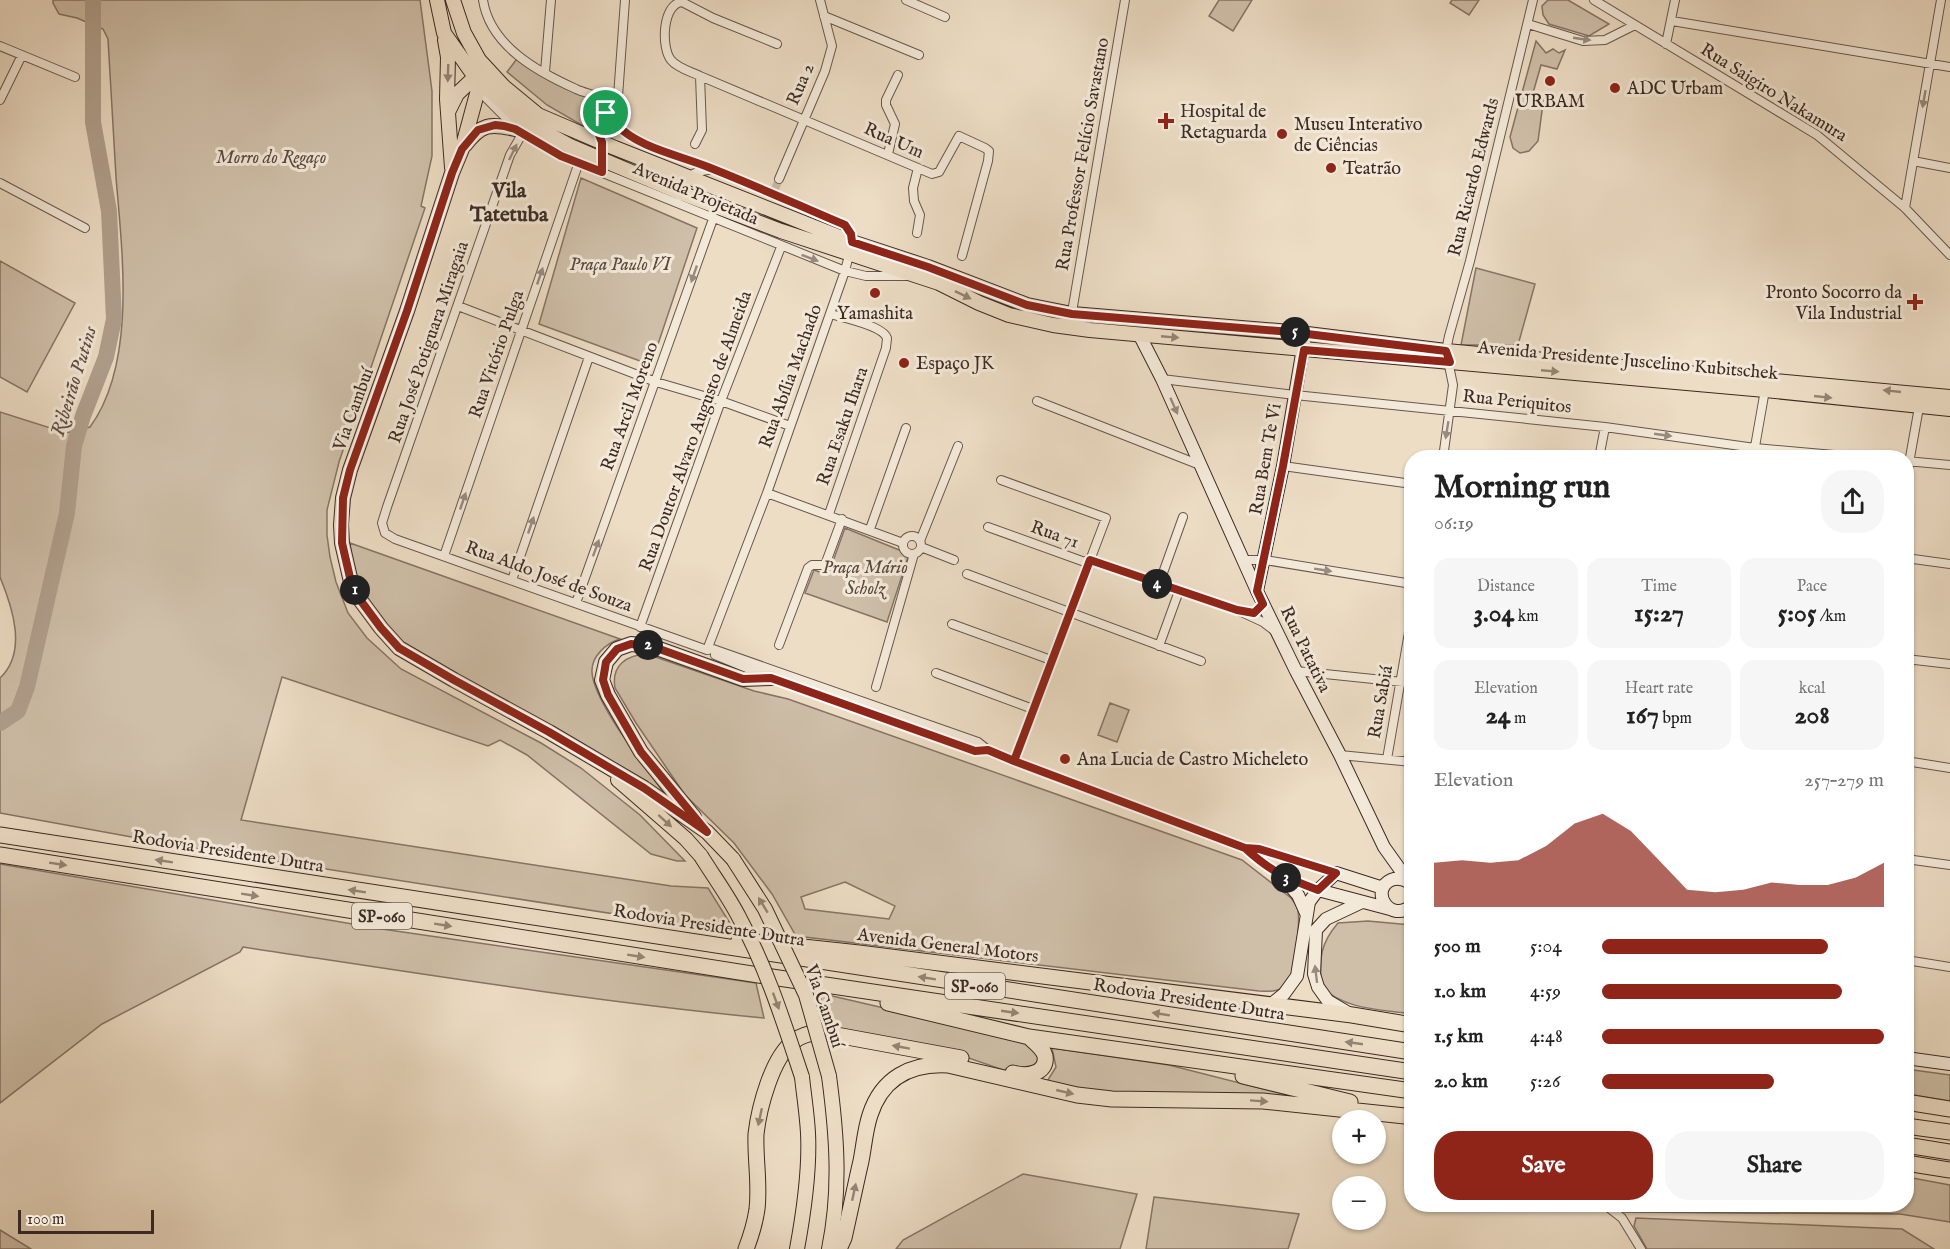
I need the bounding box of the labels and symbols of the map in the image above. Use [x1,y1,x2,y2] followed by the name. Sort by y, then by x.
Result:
[1573,34,1592,43] one-way arrow
[1052,36,1115,273] street label: Rua Professor Felício Savastano
[1695,39,1851,148] street label: Rua Saigiro Nakamura
[782,60,820,109] street label: Rua 2
[443,63,452,82] one-way arrow
[1543,74,1557,88] marker: URBAM
[1626,78,1723,101] place label: ADC Urbam
[1608,81,1622,95] marker: ADC Urbam
[580,87,631,138] pin
[1919,90,1928,109] one-way arrow
[1515,91,1585,114] place label: URBAM
[1444,96,1505,259] street label: Rua Ricardo Edwards
[1180,101,1267,145] place label: Hospital de Retaguarda
[1157,112,1175,130] marker: Hospital de Retaguarda
[1294,114,1423,158] place label: Museu Interativo de Ciências
[860,118,927,165] street label: Rua Um
[1275,127,1289,141] marker: Museu Interativo de Ciências
[507,143,517,161] one-way arrow
[216,147,326,170] park label: Morro do Regaço
[628,157,762,231] street label: Avenida Projetada
[1343,158,1401,181] place label: Teatrão
[1324,161,1338,175] marker: Teatrão
[469,178,549,229] district label: Vila Tatetuba
[384,238,475,446] street label: Rua José Potiguara Miragaia
[570,254,672,277] park label: Praça Paulo VI
[801,254,819,263] one-way arrow
[688,265,698,283] one-way arrow
[535,267,545,285] one-way arrow
[1766,282,1902,326] place label: Pronto Socorro da Vila Industrial
[868,286,882,300] marker: Yamashita
[465,287,530,422] street label: Rua Vitório Pulga
[635,288,758,575] street label: Rua Doutor Alvaro Augusto de Almeida
[955,291,972,300] one-way arrow
[1906,293,1924,311] marker: Pronto Socorro da Vila Industrial
[755,301,828,452] street label: Rua Abília Machado
[837,303,913,326] place label: Yamashita
[1280,317,1310,347] pin: 5
[46,323,103,440] water label: Ribeirão Putins
[1160,332,1179,342] one-way arrow
[1476,337,1779,386] street label: Avenida Presidente Juscelino Kubitschek
[596,339,664,474] street label: Rua Arcil Moreno
[916,353,995,376] place label: Espaço JK
[897,356,911,370] marker: Espaço JK
[328,364,380,455] street label: Via Cambuí
[812,364,874,489] street label: Rua Esaku Ihara
[1540,366,1559,376] one-way arrow
[1461,385,1573,420] street label: Rua Periquitos
[1882,386,1901,396] one-way arrow
[1814,392,1833,401] one-way arrow
[1169,397,1178,414] one-way arrow
[1245,401,1288,517] street label: Rua Bem Te Vi
[1442,421,1451,440] one-way arrow
[1653,430,1672,439] one-way arrow
[459,492,468,510] one-way arrow
[527,516,536,534] one-way arrow
[1027,516,1082,555] street label: Rua 71
[462,536,635,618] street label: Rua Aldo José de Souza
[592,539,602,557] one-way arrow
[822,557,908,601] park label: Praça Mário Scholz
[1313,565,1332,574] one-way arrow
[1142,569,1172,599] pin: 4
[340,575,370,605] pin: 1
[1274,603,1336,697] street label: Rua Patativa
[633,630,663,660] pin: 2
[1364,664,1399,741] street label: Rua Sabiá
[1076,749,1308,772] place label: Ana Lucia de Castro Micheleto
[1058,752,1072,766] marker: Ana Lucia de Castro Micheleto
[657,814,672,827] one-way arrow
[130,826,325,879] street label: Rodovia Presidente Dutra
[155,856,174,865] one-way arrow
[48,860,67,869] one-way arrow
[1271,863,1301,893] pin: 3
[347,886,366,895] one-way arrow
[241,890,260,899] one-way arrow
[757,897,768,913] one-way arrow
[611,900,806,953] street label: Rodovia Presidente Dutra
[352,903,412,929] road number: SP-060
[434,921,453,930] one-way arrow
[855,924,1040,969] street label: Avenida General Motors
[626,951,645,960] one-way arrow
[798,961,849,1052] street label: Via Cambuí
[1311,964,1320,983] one-way arrow
[945,973,1005,999] road number: SP-060
[917,974,936,983] one-way arrow
[1091,974,1286,1027] street label: Rodovia Presidente Dutra
[772,992,782,1010] one-way arrow
[1000,1008,1019,1017] one-way arrow
[1151,1010,1170,1019] one-way arrow
[1344,1039,1363,1048] one-way arrow
[891,1042,910,1051] one-way arrow
[1055,1088,1074,1097] one-way arrow
[1249,1096,1268,1105] one-way arrow
[755,1107,764,1126] one-way arrow
[850,1183,859,1202] one-way arrow
[18,1207,154,1234] scale bar

